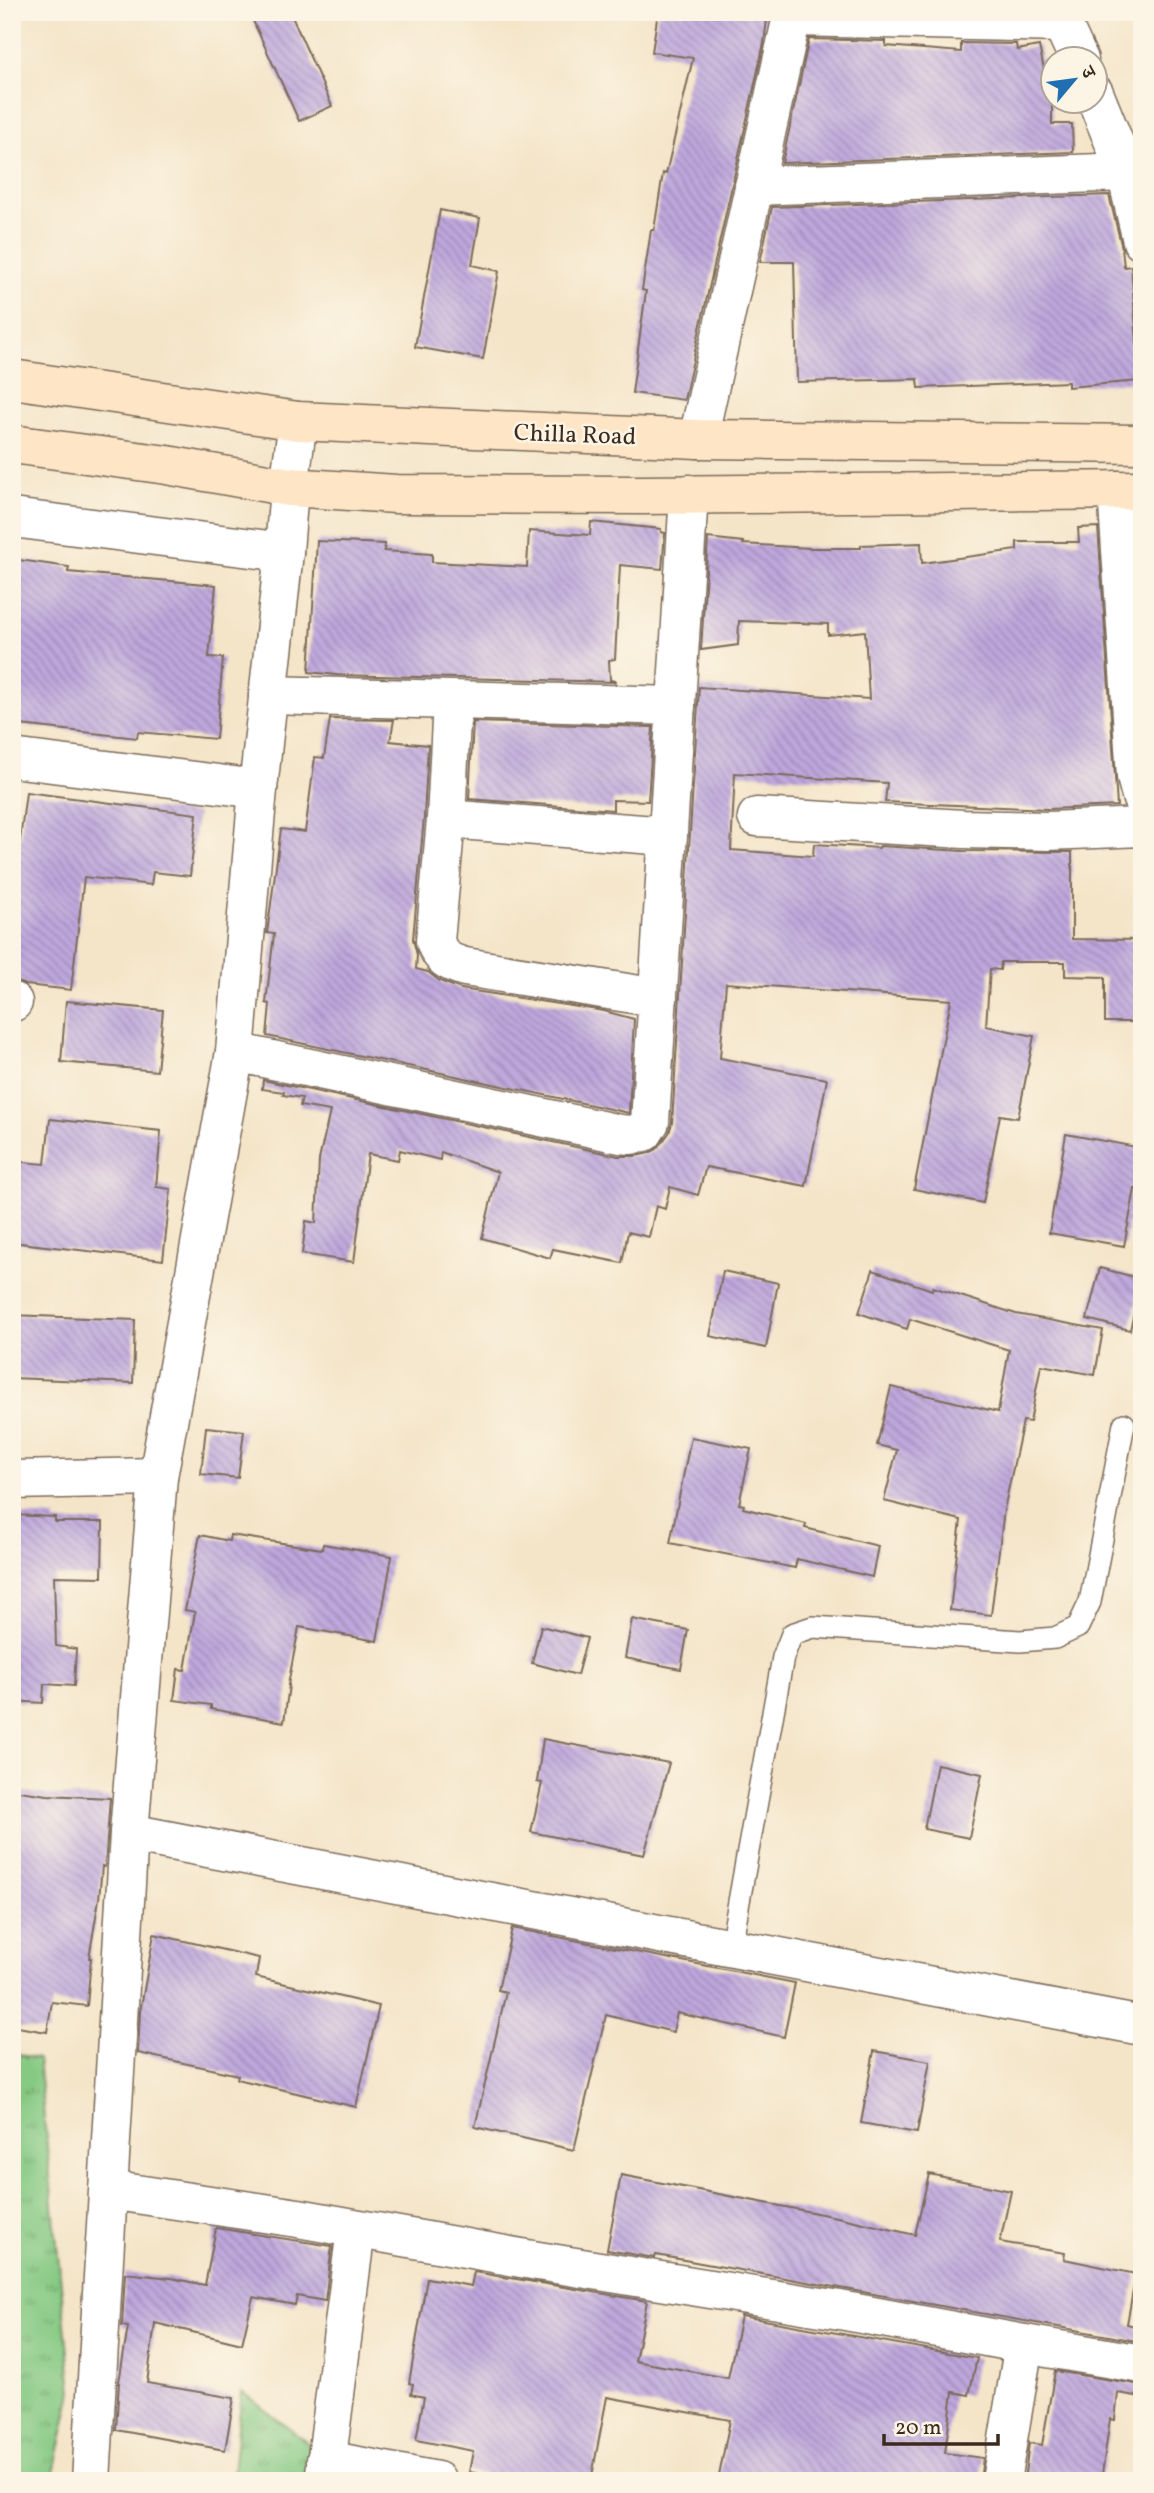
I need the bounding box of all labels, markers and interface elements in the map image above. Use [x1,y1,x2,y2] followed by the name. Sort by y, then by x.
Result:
[1038,46,1108,116] north arrow
[1072,60,1101,84] text: उ
[513,417,637,455] street label: Chilla Road
[884,2402,998,2446] scale bar
[895,2414,941,2443] text: 20 m

